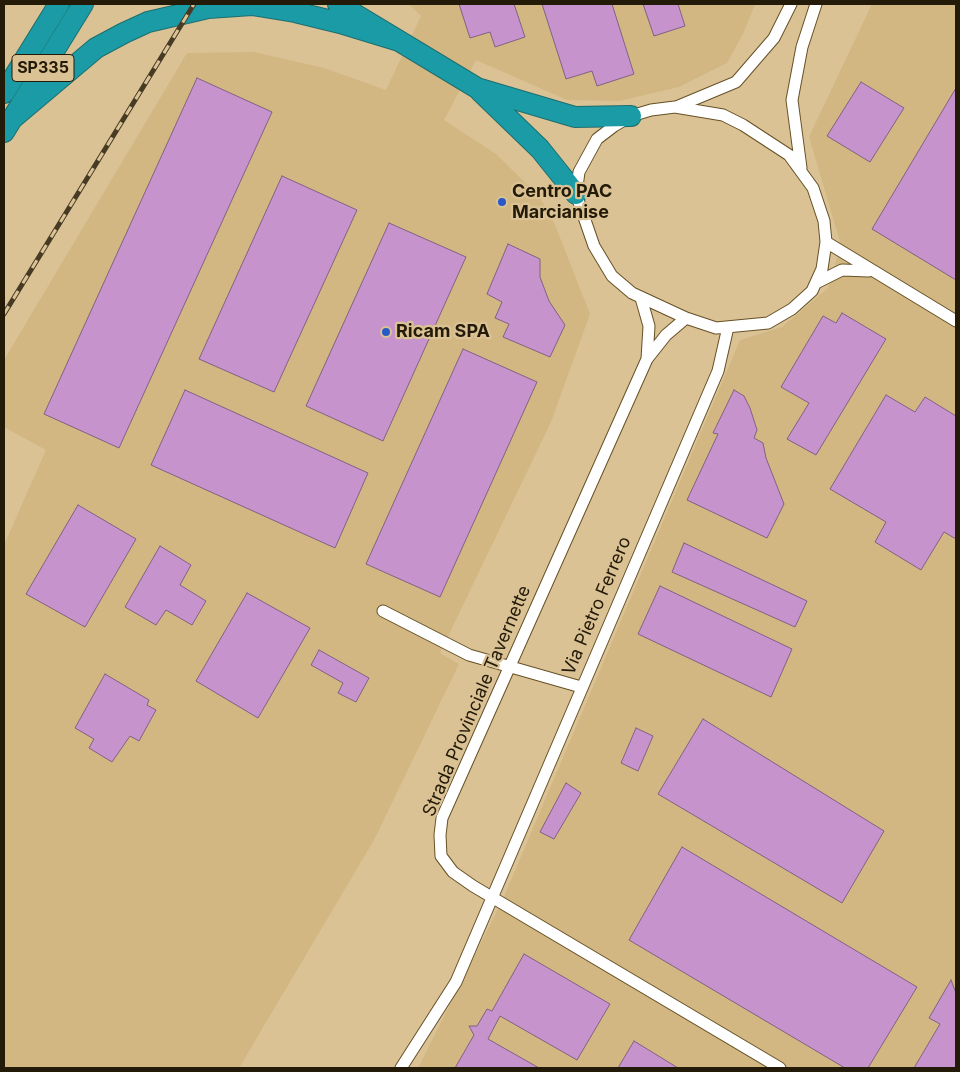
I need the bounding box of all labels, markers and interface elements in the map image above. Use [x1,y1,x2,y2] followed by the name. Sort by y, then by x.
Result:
[12,54,74,82] road number: SP335
[512,181,612,223] place label: Centro PAC Marcianise
[496,196,508,208] marker: Centro PAC Marcianise
[396,321,490,343] place label: Ricam SPA
[380,326,392,338] marker: Ricam SPA
[558,534,636,678] street label: Via Pietro Ferrero
[418,582,536,820] street label: Strada Provinciale Tavernette

